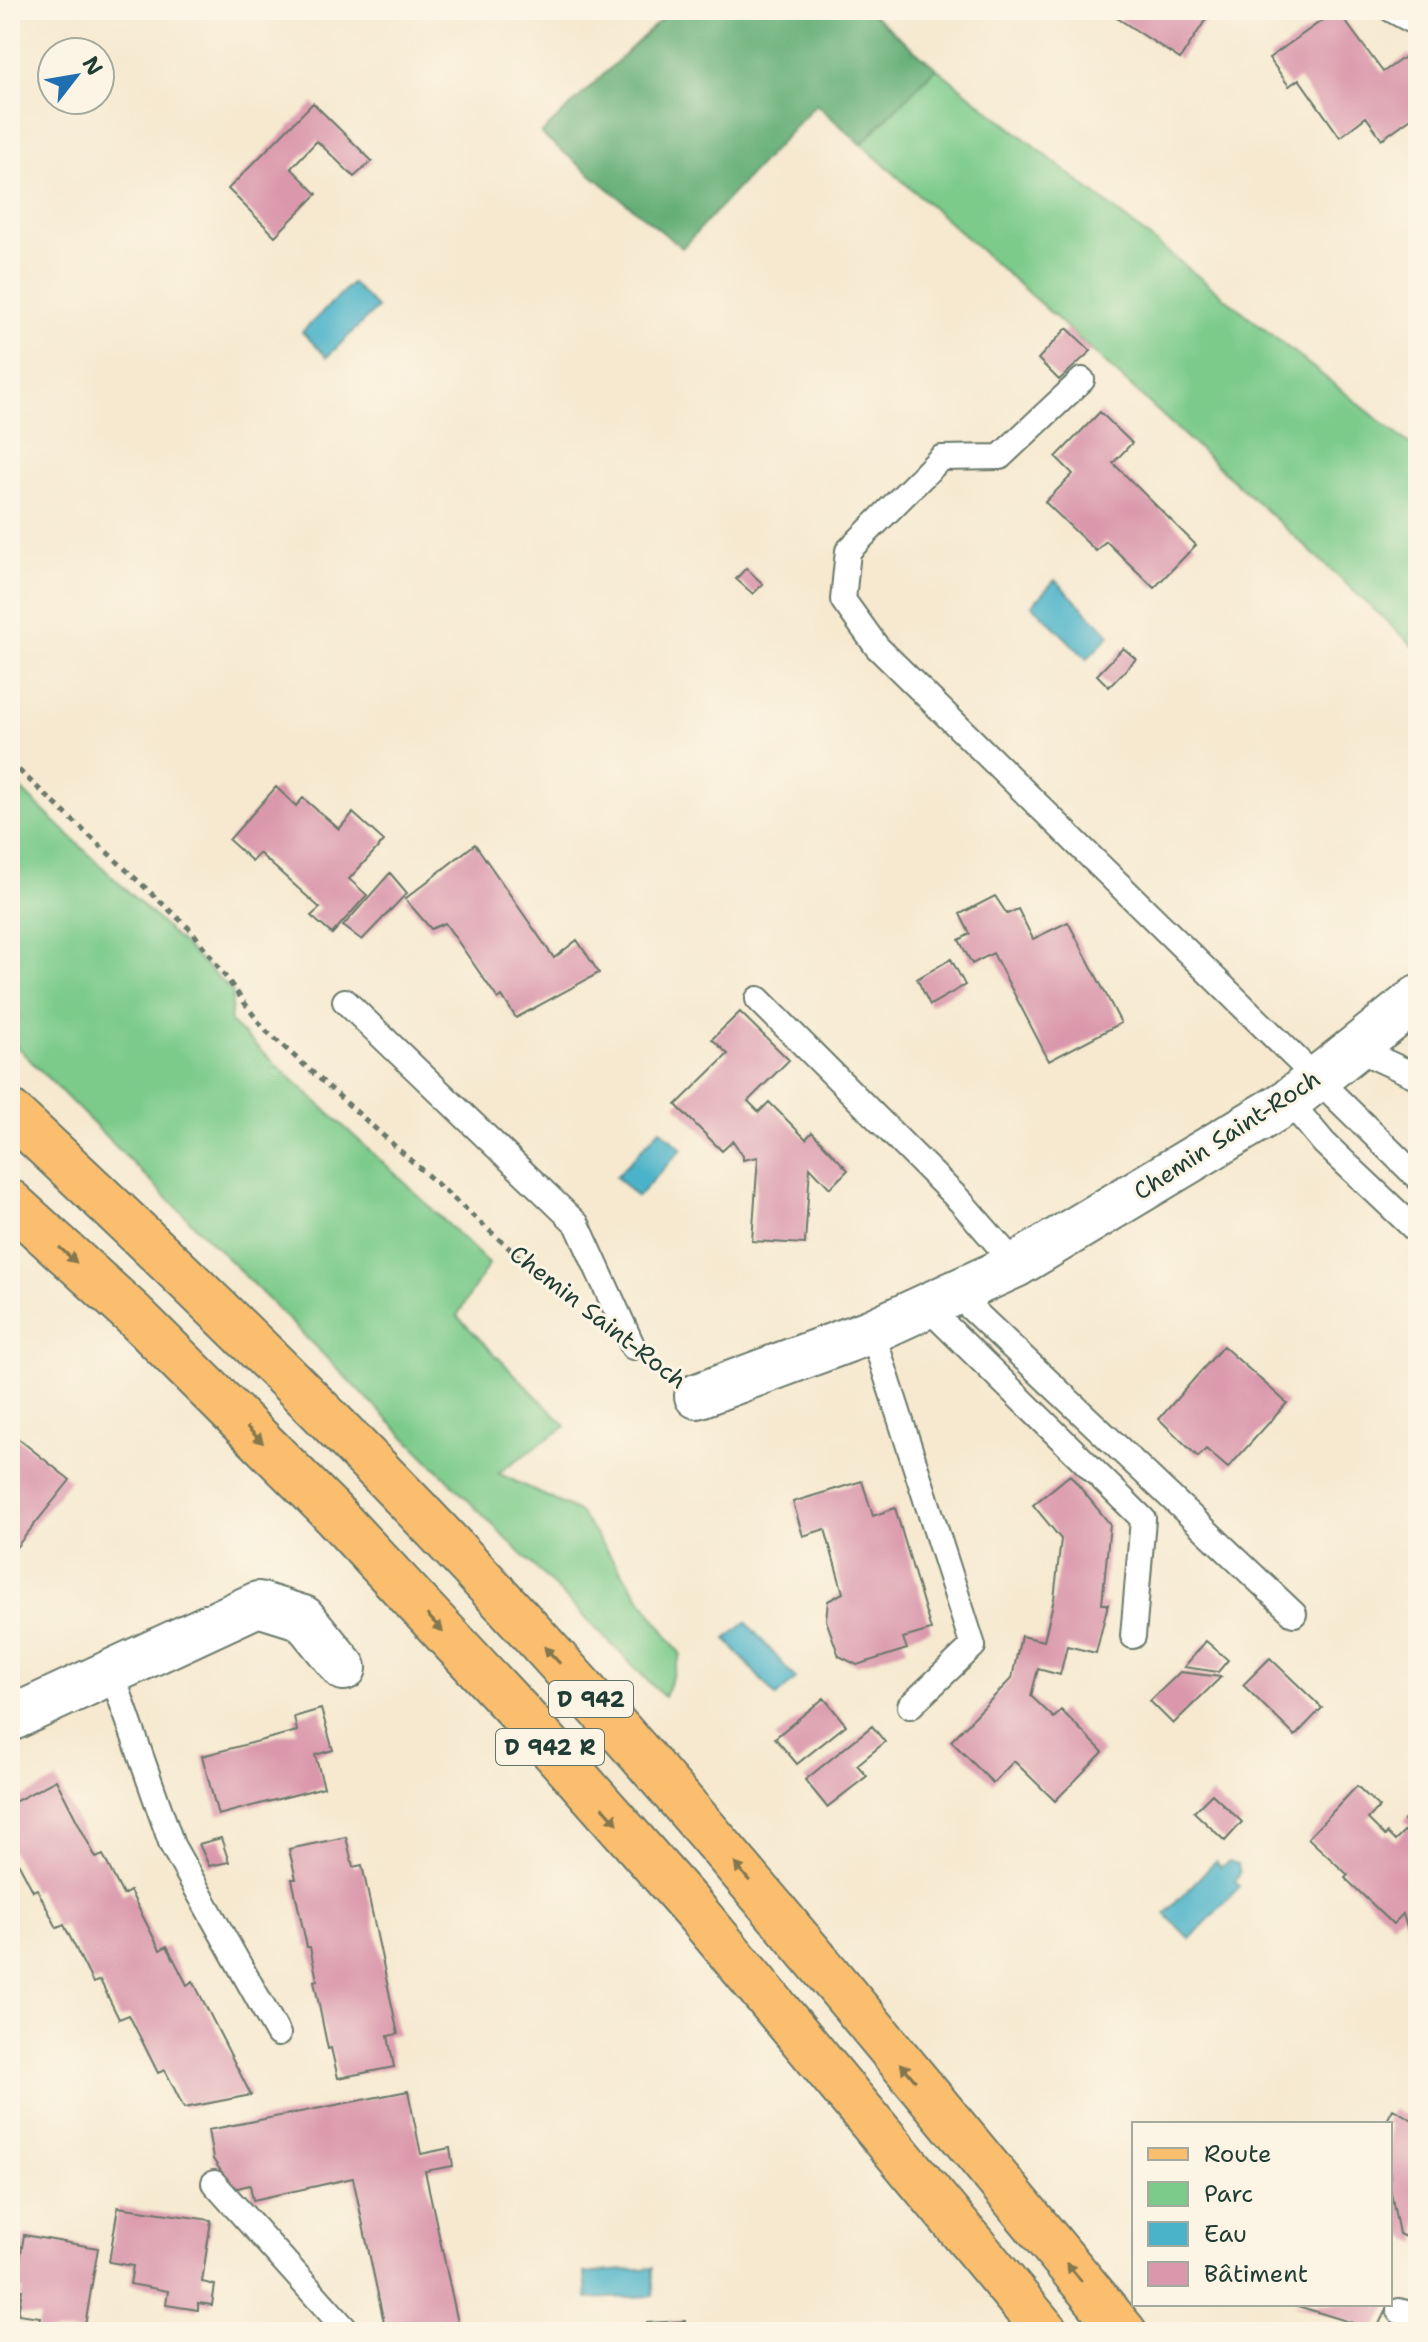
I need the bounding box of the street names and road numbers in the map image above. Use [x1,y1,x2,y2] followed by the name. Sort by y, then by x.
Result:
[1127,1063,1327,1207] street label: Chemin Saint-Roch
[503,1238,693,1396] street label: Chemin Saint-Roch
[549,1681,633,1717] road number: D 942
[496,1729,604,1765] road number: D 942 R

